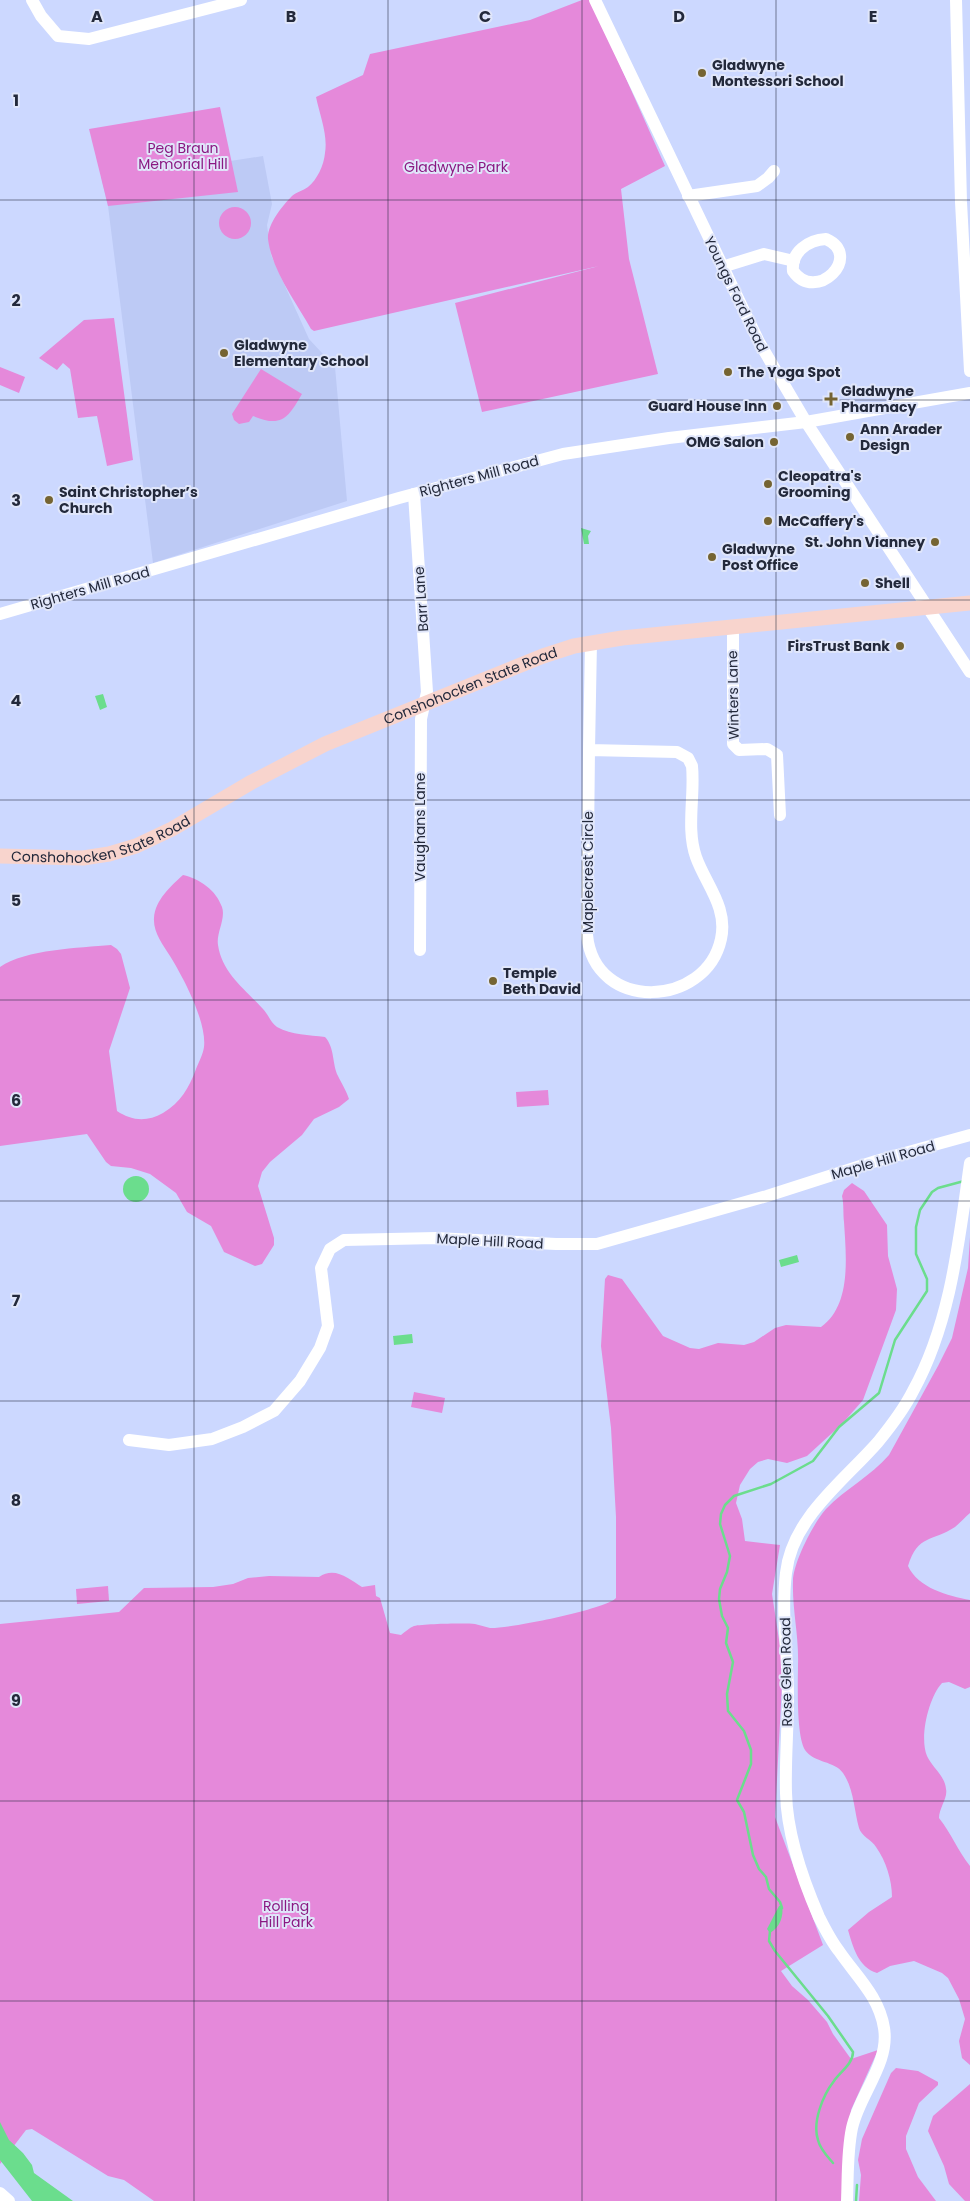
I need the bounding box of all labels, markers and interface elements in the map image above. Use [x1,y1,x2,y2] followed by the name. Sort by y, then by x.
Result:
[91,5,103,28] text: A
[286,5,296,28] text: B
[479,5,491,28] text: C
[673,5,685,28] text: D
[869,5,877,28] text: E
[712,55,844,91] place label: Gladwyne Montessori School
[696,67,708,79] marker: Gladwyne Montessori School
[13,89,19,112] text: 1
[138,138,228,174] park label: Peg Braun Memorial Hill
[404,157,509,177] park label: Gladwyne Park
[699,233,773,355] street label: Youngs Ford Road
[11,289,21,312] text: 2
[234,335,369,371] place label: Gladwyne Elementary School
[218,347,230,359] marker: Gladwyne Elementary School
[738,362,841,382] place label: The Yoga Spot
[722,366,734,378] marker: The Yoga Spot
[841,381,916,417] place label: Gladwyne Pharmacy
[825,393,837,405] marker: Gladwyne Pharmacy
[648,396,767,416] place label: Guard House Inn
[771,400,783,412] marker: Guard House Inn
[860,419,942,455] place label: Ann Arader Design
[844,431,856,443] marker: Ann Arader Design
[686,432,764,452] place label: OMG Salon
[768,436,780,448] marker: OMG Salon
[417,450,541,502] street label: Righters Mill Road
[778,466,862,502] place label: Cleopatra's Grooming
[762,478,774,490] marker: Cleopatra's Grooming
[59,482,198,518] place label: Saint Christopher’s Church
[11,489,21,512] text: 3
[43,494,55,506] marker: Saint Christopher’s Church
[778,511,864,531] place label: McCaffery's
[762,515,774,527] marker: McCaffery's
[805,532,925,552] place label: St. John Vianney
[929,536,941,548] marker: St. John Vianney
[722,539,799,575] place label: Gladwyne Post Office
[706,551,718,563] marker: Gladwyne Post Office
[28,561,152,615] street label: Righters Mill Road
[409,565,433,632] street label: Barr Lane
[875,573,910,593] place label: Shell
[859,577,871,589] marker: Shell
[787,636,890,656] place label: FirsTrust Bank
[894,640,906,652] marker: FirsTrust Bank
[380,642,560,729] street label: Conshohocken State Road
[722,650,744,740] street label: Winters Lane
[11,689,22,712] text: 4
[410,772,430,881] street label: Vaughans Lane
[11,810,194,868] street label: Conshohocken State Road
[578,811,598,933] street label: Maplecrest Circle
[11,889,21,912] text: 5
[503,963,581,999] place label: Temple Beth David
[487,975,499,987] marker: Temple Beth David
[11,1089,21,1112] text: 6
[829,1136,937,1184] street label: Maple Hill Road
[436,1228,544,1254] street label: Maple Hill Road
[12,1289,21,1312] text: 7
[11,1489,21,1512] text: 8
[775,1617,797,1727] street label: Rose Glen Road
[11,1689,21,1712] text: 9
[259,1896,314,1932] park label: Rolling Hill Park

